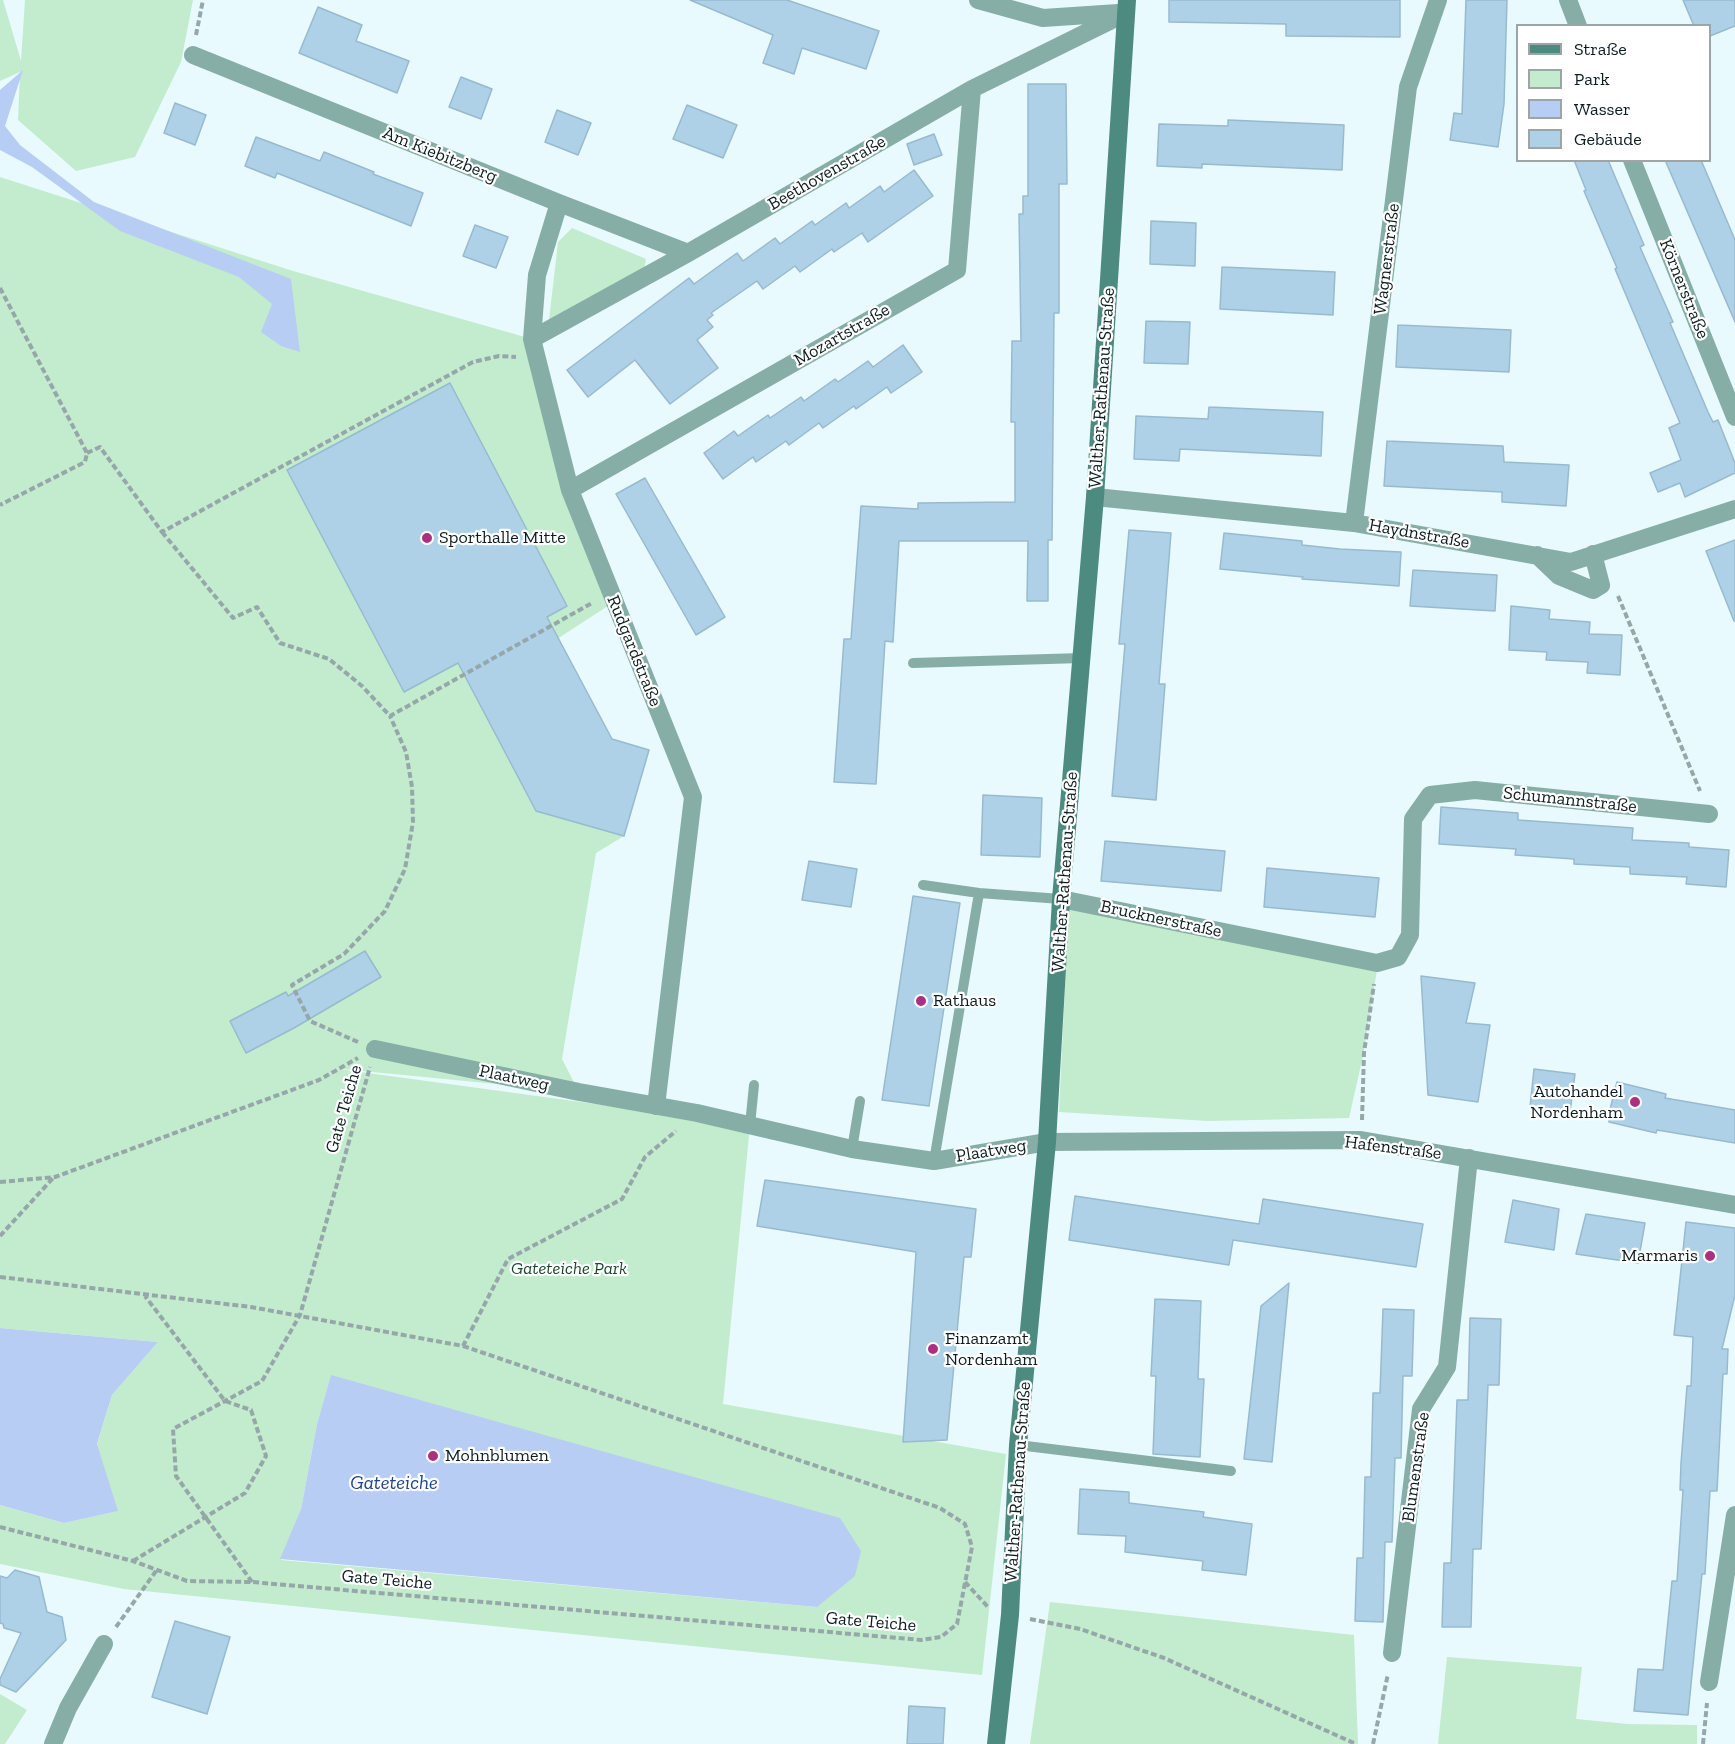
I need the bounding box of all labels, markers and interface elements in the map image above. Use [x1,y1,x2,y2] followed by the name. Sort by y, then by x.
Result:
[1516,24,1711,162] legend
[1574,38,1627,60] text: Straße
[1574,68,1610,90] text: Park
[1574,98,1631,120] text: Wasser
[380,122,500,188] street label: Am Kiebitzberg
[1574,128,1642,150] text: Gebäude
[764,131,890,215] street label: Beethovenstraße
[1369,202,1405,316] street label: Wagnerstraße
[1654,236,1714,342] street label: Körnerstraße
[1084,287,1120,489] street label: Walther-Rathenau-Straße
[790,299,894,371] street label: Mozartstraße
[1367,515,1471,553] street label: Haydnstraße
[439,527,566,549] place label: Sporthalle Mitte
[420,531,434,545] marker: Sporthalle Mitte
[602,592,666,710] street label: Rudgardstraße
[1047,771,1083,973] street label: Walther-Rathenau-Straße
[1502,782,1638,818] street label: Schumannstraße
[1098,896,1224,942] street label: Brucknerstraße
[933,990,996,1012] place label: Rathaus
[914,994,928,1008] marker: Rathaus
[477,1060,551,1096] street label: Plaatweg
[321,1062,367,1156] street label: Gate Teiche
[1530,1081,1623,1124] place label: Autohandel Nordenham
[1628,1095,1642,1109] marker: Autohandel Nordenham
[1343,1131,1443,1165] street label: Hafenstraße
[954,1135,1028,1167] street label: Plaatweg
[1621,1245,1698,1267] place label: Marmaris
[1703,1249,1717,1263] marker: Marmaris
[511,1258,627,1280] park label: Gateteiche Park
[945,1328,1038,1370] place label: Finanzamt Nordenham
[926,1342,940,1356] marker: Finanzamt Nordenham
[1000,1381,1036,1583] street label: Walther-Rathenau-Straße
[1398,1411,1434,1523] street label: Blumenstraße
[445,1445,549,1467] place label: Mohnblumen
[426,1449,440,1463] marker: Mohnblumen
[350,1471,438,1495] water label: Gateteiche
[341,1565,433,1595] street label: Gate Teiche
[825,1607,917,1637] street label: Gate Teiche

